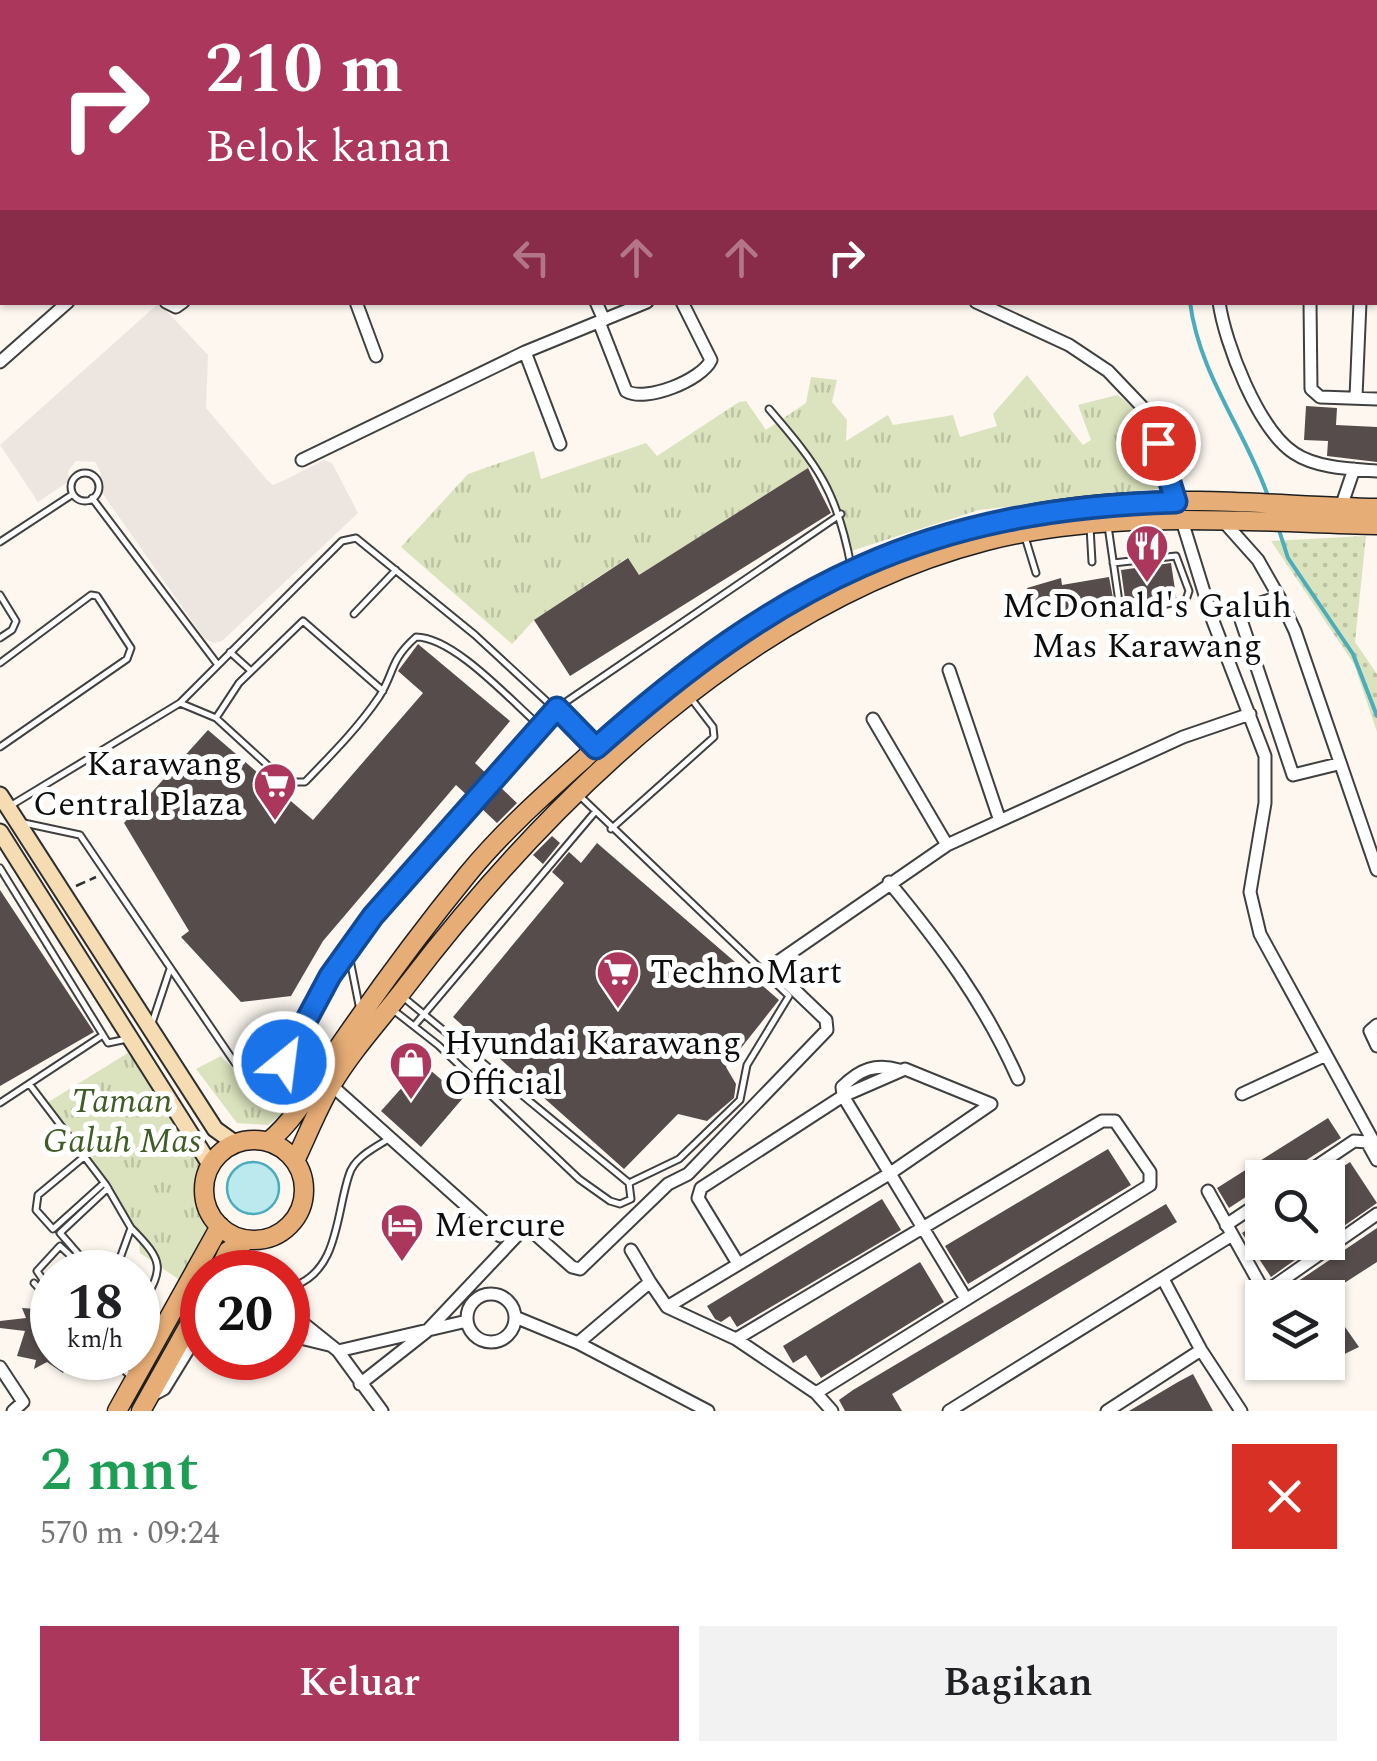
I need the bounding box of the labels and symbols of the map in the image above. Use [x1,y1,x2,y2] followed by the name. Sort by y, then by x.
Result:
[1116,401,1201,486] pin
[1124,523,1170,584] restaurant icon: McDonald's Galuh Mas Karawang
[1002,580,1292,673] place label: McDonald's Galuh Mas Karawang
[33,738,242,831] place label: Karawang Central Plaza
[252,761,298,822] supermarket icon: Karawang Central Plaza
[650,946,842,999] place label: TechnoMart
[595,949,641,1010] supermarket icon: TechnoMart
[232,1010,336,1114] position arrow
[444,1017,741,1110] place label: Hyundai Karawang Official
[388,1040,434,1101] shop icon: Hyundai Karawang Official
[43,1075,201,1168] park label: Taman Galuh Mas
[434,1199,566,1252] place label: Mercure
[379,1202,425,1263] hotel icon: Mercure
[180,1250,310,1380] speed limit sign: 20

